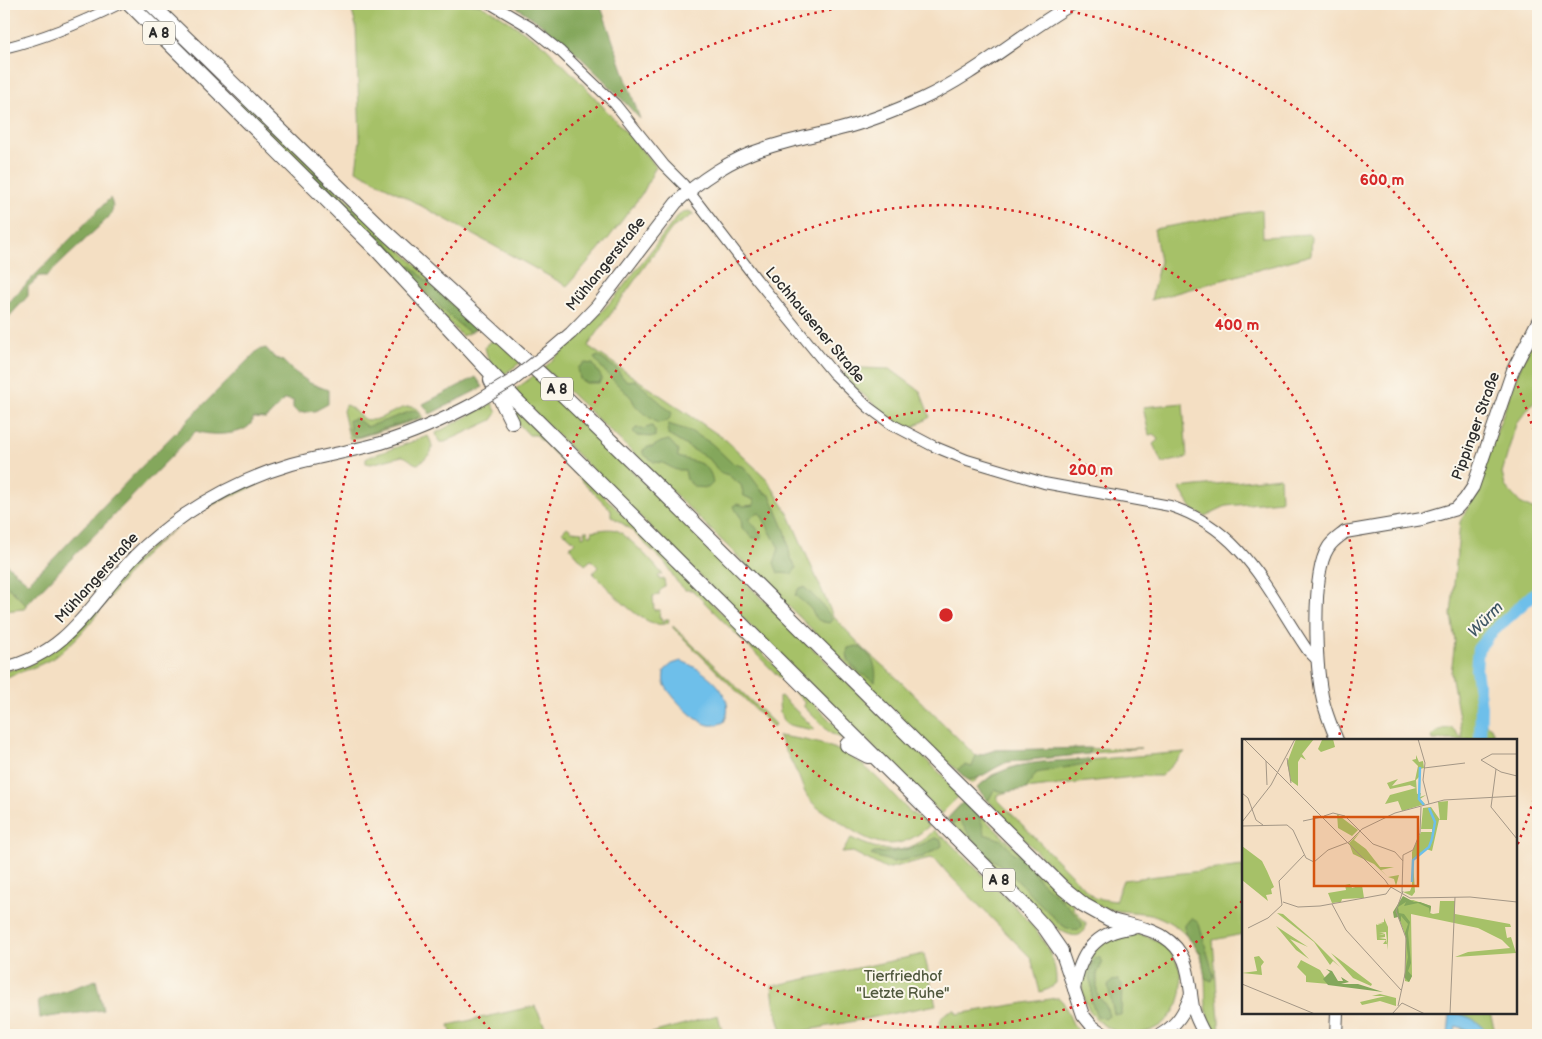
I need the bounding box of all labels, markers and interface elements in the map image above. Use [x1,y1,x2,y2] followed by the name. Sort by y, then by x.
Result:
[143,22,175,44] road number: A 8
[1360,171,1405,190] text: 600 m
[562,213,650,315] street label: Mühlangerstraße
[761,263,869,387] street label: Lochhausener Straße
[1215,316,1259,335] text: 400 m
[1448,369,1504,483] street label: Pippinger Straße
[541,378,573,400] road number: A 8
[1069,461,1113,480] text: 200 m
[51,529,143,627] street label: Mühlangerstraße
[1464,598,1508,642] water label: Würm
[937,606,955,624] centre of rings
[1242,739,1517,1014] inset map
[983,868,1015,892] road number: A 8
[856,967,950,1003] park label: Tierfriedhof "Letzte Ruhe"

